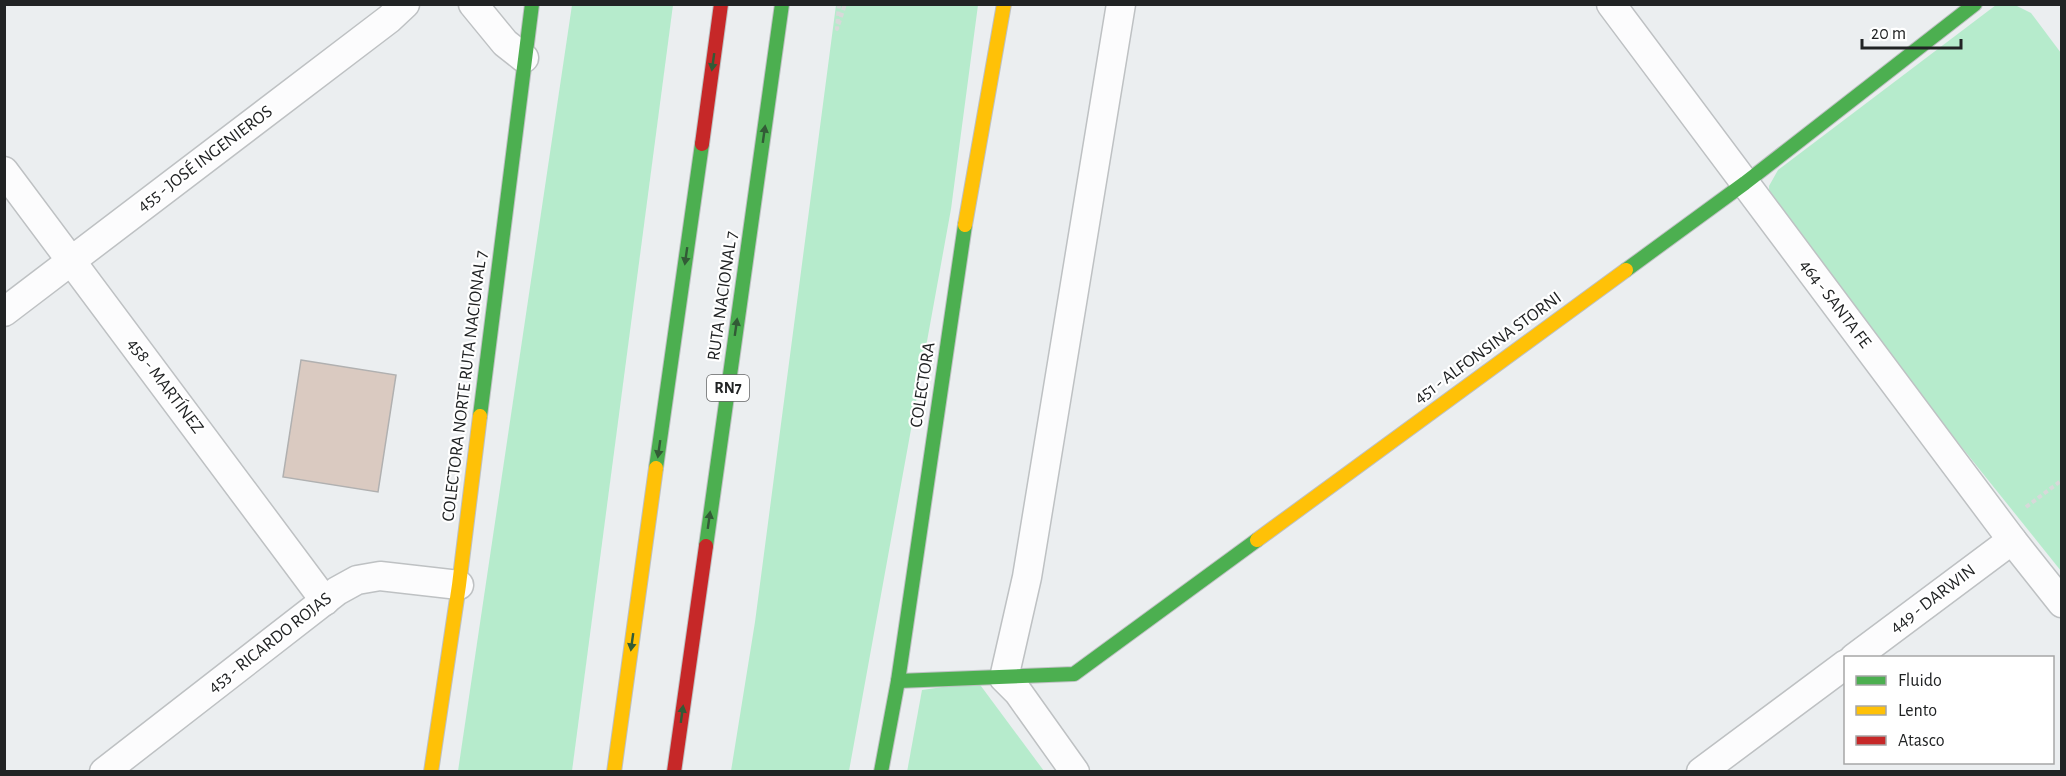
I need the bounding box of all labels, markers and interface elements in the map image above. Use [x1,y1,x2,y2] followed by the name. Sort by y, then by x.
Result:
[1862,12,1961,50] scale bar
[1871,25,1906,43] text: 20 m
[708,53,717,72] one-way arrow
[132,100,276,215] street label: 455 - JOSÉ INGENIEROS
[759,125,768,144] one-way arrow
[705,230,741,362] street label: RUTA NACIONAL 7
[681,246,690,265] one-way arrow
[439,250,491,522] street label: COLECTORA NORTE RUTA NACIONAL 7
[1796,256,1874,352] street label: 464 - SANTA FE
[1411,289,1565,407] street label: 451 - ALFONSINA STORNI
[732,318,741,337] one-way arrow
[123,333,209,437] street label: 458 - MARTÍNEZ
[907,341,939,429] street label: COLECTORA
[707,375,749,401] road number: RN7
[654,439,663,458] one-way arrow
[705,511,714,530] one-way arrow
[1887,561,1979,637] street label: 449 - DARWIN
[205,589,335,697] street label: 453 - RICARDO ROJAS
[627,632,637,651] one-way arrow
[1844,656,2054,764] legend
[1898,672,1942,690] text: Fluido
[1898,702,1937,720] text: Lento
[678,704,687,723] one-way arrow
[1898,732,1945,750] text: Atasco

